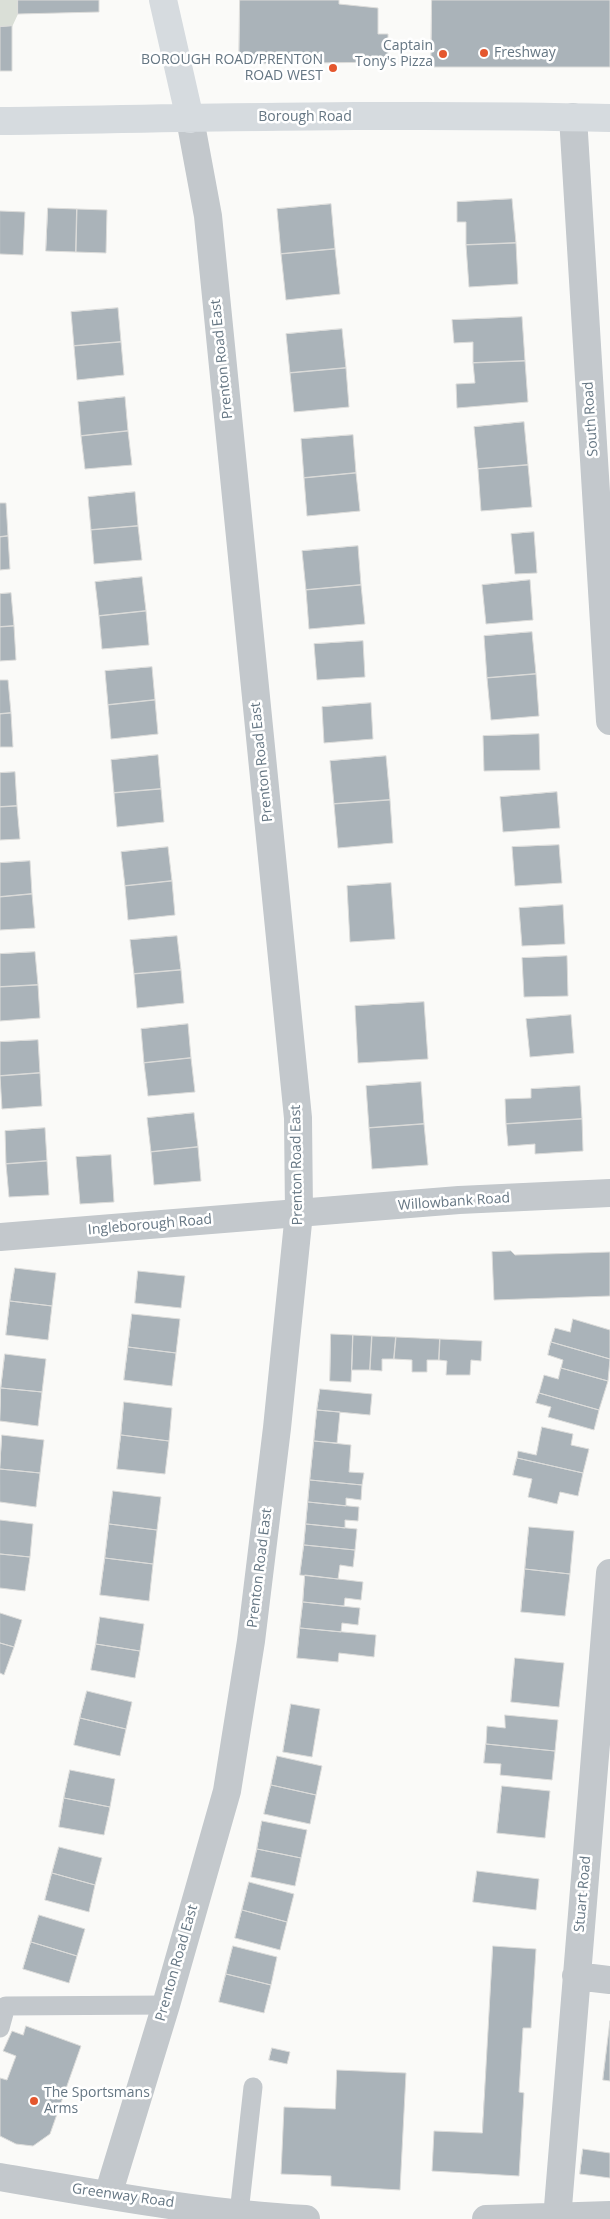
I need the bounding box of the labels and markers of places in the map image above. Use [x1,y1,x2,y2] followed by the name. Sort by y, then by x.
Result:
[355,38,433,70] place label: Captain Tony's Pizza
[494,45,556,61] place label: Freshway
[478,47,490,59] marker: Freshway
[437,48,449,60] marker: Captain Tony's Pizza
[141,52,323,84] place label: BOROUGH ROAD/PRENTON ROAD WEST
[327,62,339,74] marker: BOROUGH ROAD/PRENTON ROAD WEST
[44,2085,150,2118] place label: The Sportsmans Arms
[28,2095,40,2107] marker: The Sportsmans Arms

